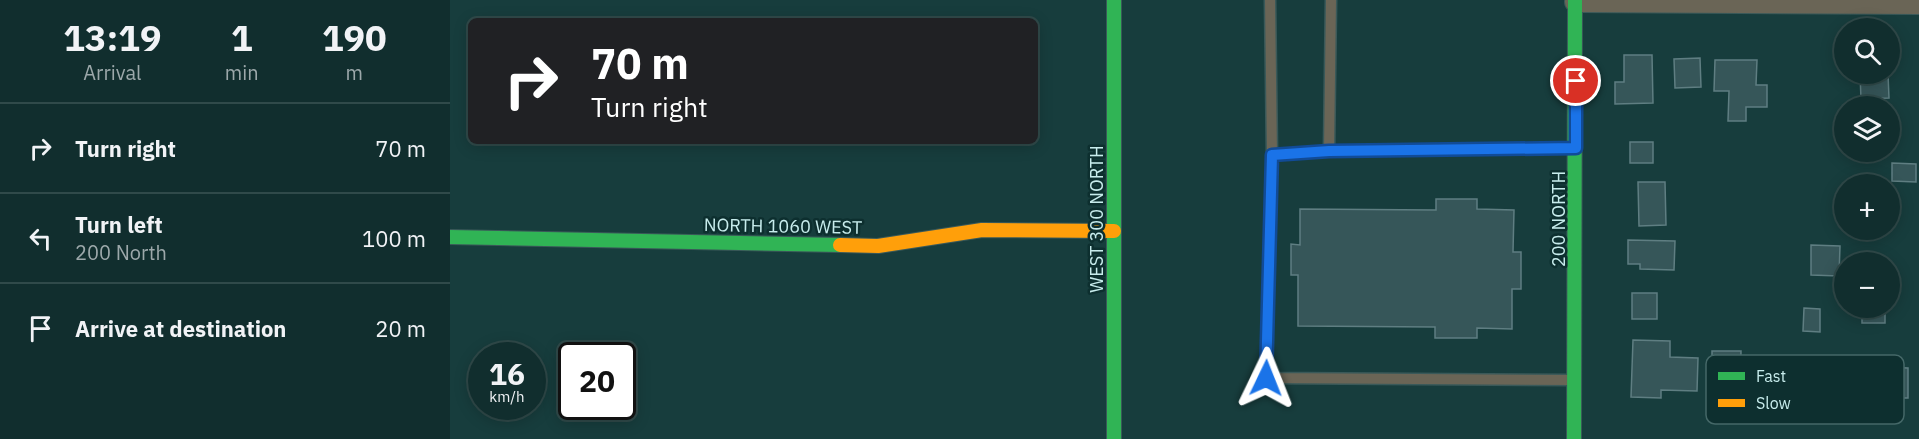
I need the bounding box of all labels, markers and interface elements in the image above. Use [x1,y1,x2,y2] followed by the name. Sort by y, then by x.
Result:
[63,14,162,61] text: 13:19
[231,14,253,61] text: 1
[322,14,387,61] text: 190
[1834,18,1900,318] map controls
[1834,18,1900,84] button: search
[591,36,689,91] text: 70 m
[492,42,570,120] icon: right
[1550,55,1601,106] pin
[83,59,142,86] text: Arrival
[225,59,259,86] text: min
[346,59,363,86] text: m
[1559,64,1592,97] icon: arrive
[591,89,708,124] text: Turn right
[1834,96,1900,162] button: layers
[24,132,57,165] icon: right
[75,134,176,163] text: Turn right
[375,134,426,163] text: 70 m
[1085,145,1108,293] street label: WEST 300 NORTH
[1547,171,1570,267] street label: 200 NORTH
[1834,174,1900,240] button: +
[75,210,163,239] text: Turn left
[704,213,862,239] street label: NORTH 1060 WEST
[24,222,57,255] icon: left
[362,224,426,253] text: 100 m
[75,239,167,266] text: 200 North
[1834,252,1900,318] button: −
[24,312,57,345] icon: arrive
[75,314,286,343] text: Arrive at destination
[375,314,426,343] text: 20 m
[558,342,636,420] speed limit sign: 20
[1234,346,1298,410] position arrow
[489,354,525,393] text: 16
[1706,355,1904,424] legend
[1756,366,1786,386] text: Fast
[489,387,525,406] text: km/h
[1756,393,1791,413] text: Slow

